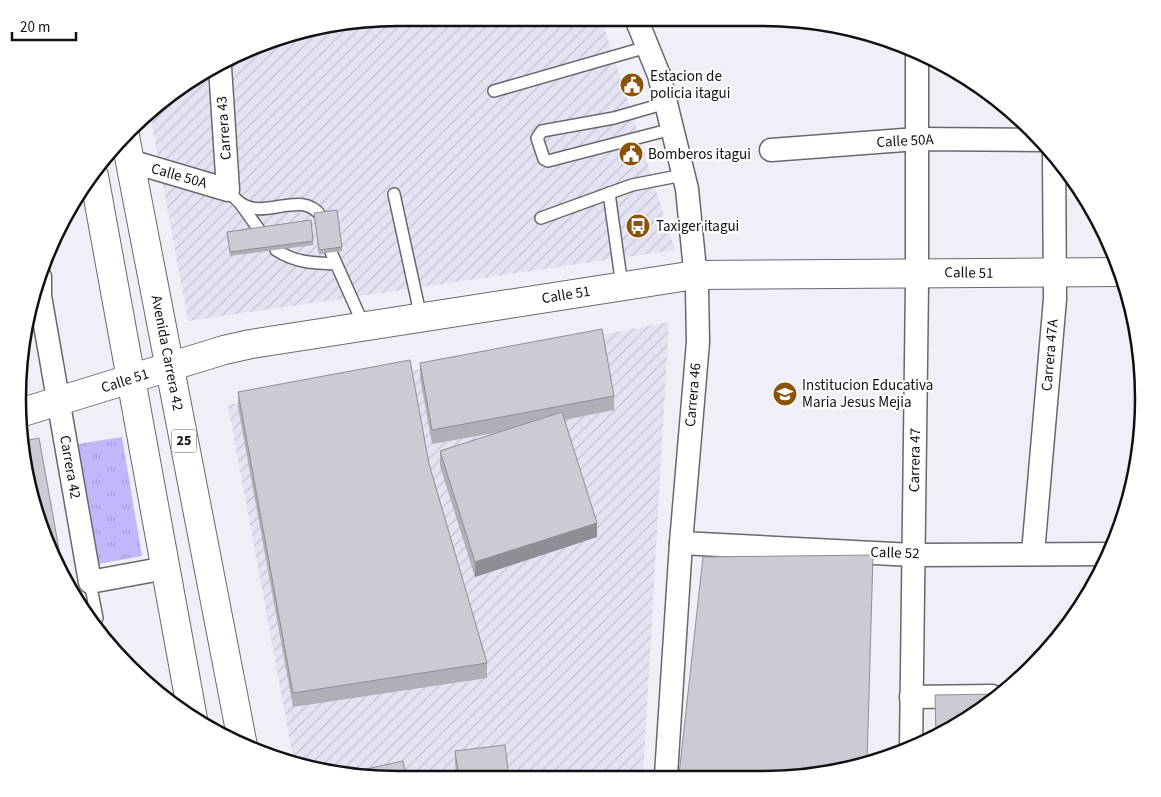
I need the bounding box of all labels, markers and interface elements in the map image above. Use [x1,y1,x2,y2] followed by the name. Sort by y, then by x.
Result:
[12,10,76,42] scale bar
[20,17,50,38] text: 20 m
[650,66,730,104] place label: Estacion de policia itagui
[619,72,645,98] public building icon: Estacion de policia itagui
[211,95,237,161] street label: Carrera 43
[876,129,935,153] street label: Calle 50A
[618,141,644,167] public building icon: Bomberos itagui
[648,144,751,165] place label: Bomberos itagui
[149,158,210,194] street label: Calle 50A
[625,213,651,239] bus stop icon: Taxiger itagui
[656,216,739,237] place label: Taxiger itagui
[944,262,994,284] street label: Calle 51
[540,281,592,309] street label: Calle 51
[145,293,189,413] street label: Avenida Carrera 42
[1036,317,1064,392] street label: Carrera 47A
[680,362,706,428] street label: Carrera 46
[98,363,152,399] street label: Calle 51
[802,375,933,413] place label: Institucion Educativa Maria Jesus Mejia
[772,381,798,407] school or university icon: Institucion Educativa Maria Jesus Mejia
[904,428,926,492] street label: Carrera 47
[172,430,196,452] road number: 25
[54,434,86,500] street label: Carrera 42
[870,542,920,564] street label: Calle 52

